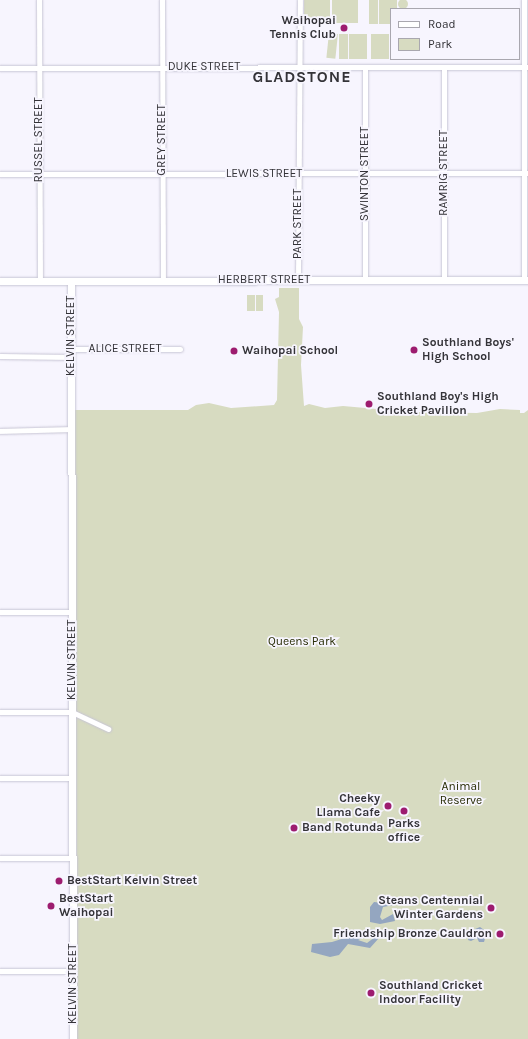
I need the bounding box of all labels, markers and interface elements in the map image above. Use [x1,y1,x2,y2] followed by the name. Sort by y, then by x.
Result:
[390,8,520,60] legend
[270,14,336,42] place label: Waihopai Tennis Club
[428,17,456,31] text: Road
[339,23,349,33] marker: Waihopai Tennis Club
[428,37,452,51] text: Park
[168,60,240,74] street label: DUKE STREET
[252,67,352,87] district label: GLADSTONE
[32,97,46,183] street label: RUSSEL STREET
[155,104,169,176] street label: GREY STREET
[358,127,372,221] street label: SWINTON STREET
[437,130,451,216] street label: RAMRIG STREET
[226,167,302,181] street label: LEWIS STREET
[291,189,305,259] street label: PARK STREET
[218,273,310,287] street label: HERBERT STREET
[64,296,78,376] street label: KELVIN STREET
[422,336,514,364] place label: Southland Boys' High School
[89,342,161,356] street label: ALICE STREET
[242,344,338,358] place label: Waihopai School
[409,345,419,355] marker: Southland Boys' High School
[229,346,239,356] marker: Waihopai School
[377,390,499,418] place label: Southland Boy's High Cricket Pavilion
[364,399,374,409] marker: Southland Boy's High Cricket Pavilion
[65,620,79,700] street label: KELVIN STREET
[268,635,336,649] park label: Queens Park
[440,780,482,808] park label: Animal Reserve
[317,792,380,820] place label: Cheeky Llama Cafe
[383,801,393,811] marker: Cheeky Llama Cafe
[399,806,409,816] marker: Parks office
[388,817,420,845] place label: Parks office
[302,821,383,835] place label: Band Rotunda
[289,823,299,833] marker: Band Rotunda
[67,874,197,888] place label: BestStart Kelvin Street
[54,876,64,886] marker: BestStart Kelvin Street
[59,892,113,920] place label: BestStart Waihopai
[378,894,483,922] place label: Steans Centennial Winter Gardens
[46,901,56,911] marker: BestStart Waihopai
[486,903,496,913] marker: Steans Centennial Winter Gardens
[333,927,492,941] place label: Friendship Bronze Cauldron
[495,929,505,939] marker: Friendship Bronze Cauldron
[66,944,80,1024] street label: KELVIN STREET
[379,979,483,1007] place label: Southland Cricket Indoor Facility
[366,988,376,998] marker: Southland Cricket Indoor Facility

